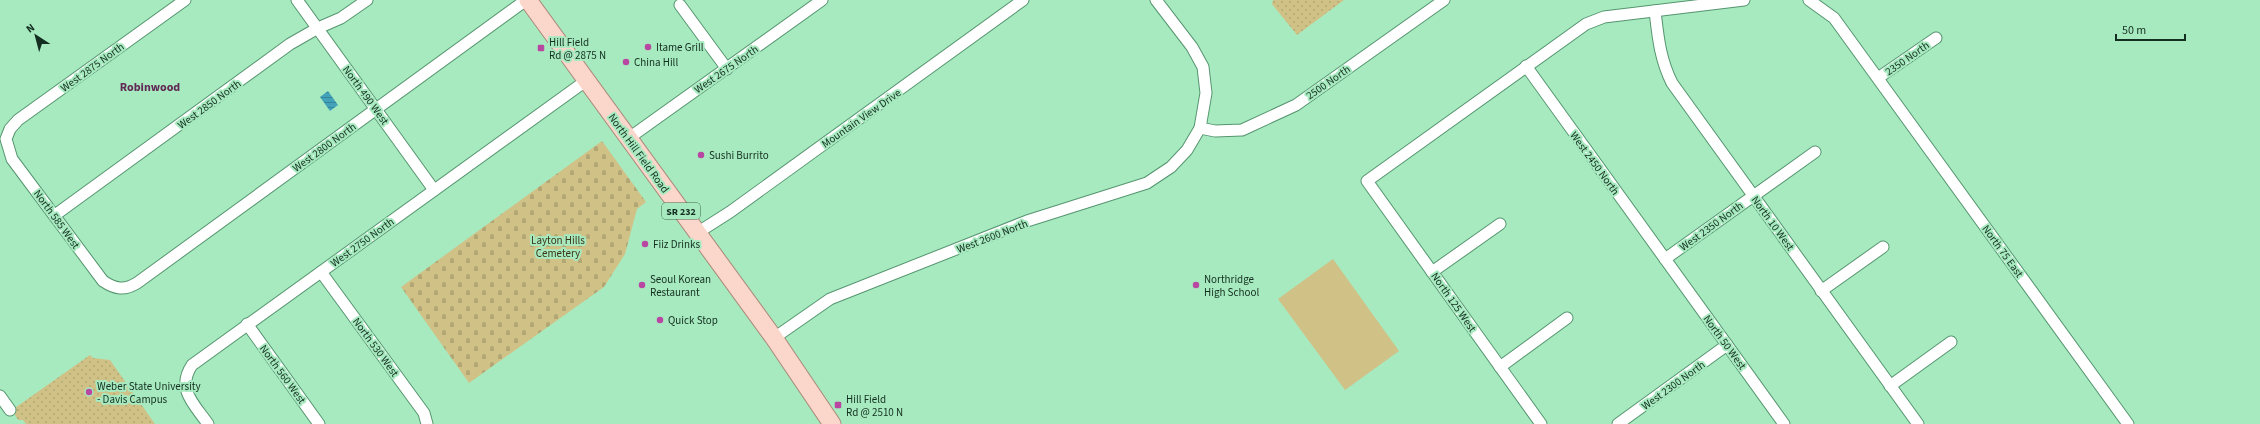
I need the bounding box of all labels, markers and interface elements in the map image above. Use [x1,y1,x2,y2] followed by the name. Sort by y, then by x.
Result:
[16,16,56,56] north arrow
[2116,16,2185,42] scale bar
[23,20,38,37] text: N
[2122,22,2146,39] text: 50 m
[549,35,606,63] place label: Hill Field Rd @ 2875 N
[1882,38,1932,79] street label: 2350 North
[58,39,127,96] street label: West 2875 North
[656,40,704,55] place label: Itame Grill
[643,42,653,52] marker: Itame Grill
[691,42,761,97] street label: West 2675 North
[536,43,546,53] marker: Hill Field Rd @ 2875 N
[634,55,678,70] place label: China Hill
[621,57,631,67] marker: China Hill
[1303,62,1353,103] street label: 2500 North
[339,63,392,128] street label: North 490 West
[175,76,244,133] street label: West 2850 North
[120,79,180,96] district label: Robinwood
[819,85,904,151] street label: Mountain View Drive
[605,111,673,196] street label: North Hill Field Road
[290,119,359,176] street label: West 2800 North
[1566,129,1623,198] street label: West 2450 North
[709,148,769,163] place label: Sushi Burrito
[696,150,706,160] marker: Sushi Burrito
[30,187,83,252] street label: North 585 West
[1748,193,1798,254] street label: North 10 West
[1677,198,1746,255] street label: West 2350 North
[662,203,700,219] road number: SR 232
[328,214,397,271] street label: West 2750 North
[954,216,1030,257] street label: West 2600 North
[1978,222,2027,281] street label: North 75 East
[531,233,585,261] park label: Layton Hills Cemetery
[653,237,700,252] place label: Fiiz Drinks
[640,239,650,249] marker: Fiiz Drinks
[1427,269,1480,335] street label: North 125 West
[650,272,711,300] place label: Seoul Korean Restaurant
[1204,272,1259,300] place label: Northridge High School
[637,280,647,290] marker: Seoul Korean Restaurant
[1191,280,1201,290] marker: Northridge High School
[1700,312,1750,373] street label: North 50 West
[668,313,718,328] place label: Quick Stop
[349,315,402,380] street label: North 530 West
[655,315,665,325] marker: Quick Stop
[256,342,309,407] street label: North 560 West
[1639,357,1708,414] street label: West 2300 North
[97,379,201,407] place label: Weber State University - Davis Campus
[84,387,94,397] marker: Weber State University - Davis Campus
[846,392,903,420] place label: Hill Field Rd @ 2510 N
[833,400,843,410] marker: Hill Field Rd @ 2510 N

